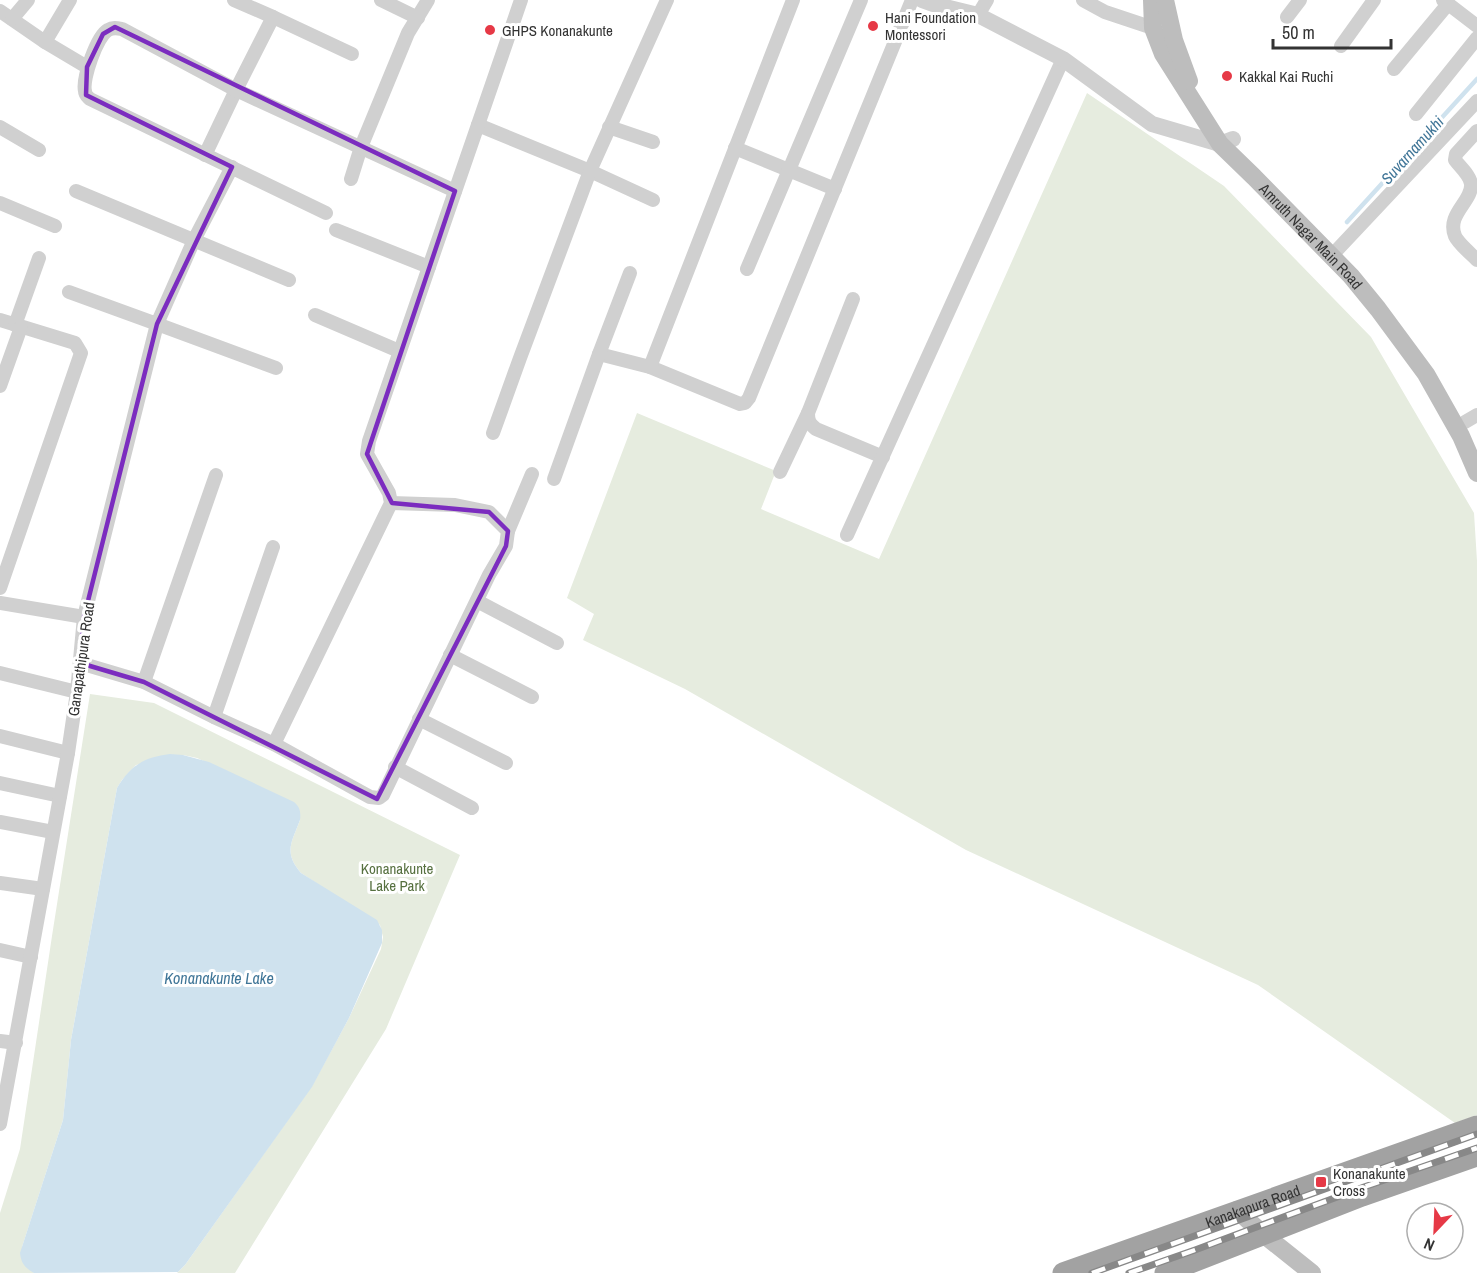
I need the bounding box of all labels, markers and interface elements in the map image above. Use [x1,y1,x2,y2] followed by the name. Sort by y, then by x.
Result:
[885,7,976,45] place label: Hani Foundation Montessori
[1273,12,1392,50] scale bar
[866,19,880,33] marker: Hani Foundation Montessori
[502,20,613,41] place label: GHPS Konanakunte
[1282,20,1315,45] text: 50 m
[483,23,497,37] marker: GHPS Konanakunte
[1239,66,1333,87] place label: Kakkal Kai Ruchi
[1220,69,1234,83] marker: Kakkal Kai Ruchi
[1376,111,1449,189] water label: Suvarnamukhi
[1254,178,1368,293] street label: Amruth Nagar Main Road
[63,601,99,717] street label: Ganapathipura Road
[361,858,433,896] park label: Konanakunte Lake Park
[164,967,274,989] water label: Konanakunte Lake
[1333,1163,1406,1201] place label: Konanakunte Cross
[1314,1175,1328,1189] marker: Konanakunte Cross
[1202,1179,1303,1232] street label: Kanakapura Road
[1405,1201,1465,1261] north arrow
[1420,1233,1438,1257] text: N

